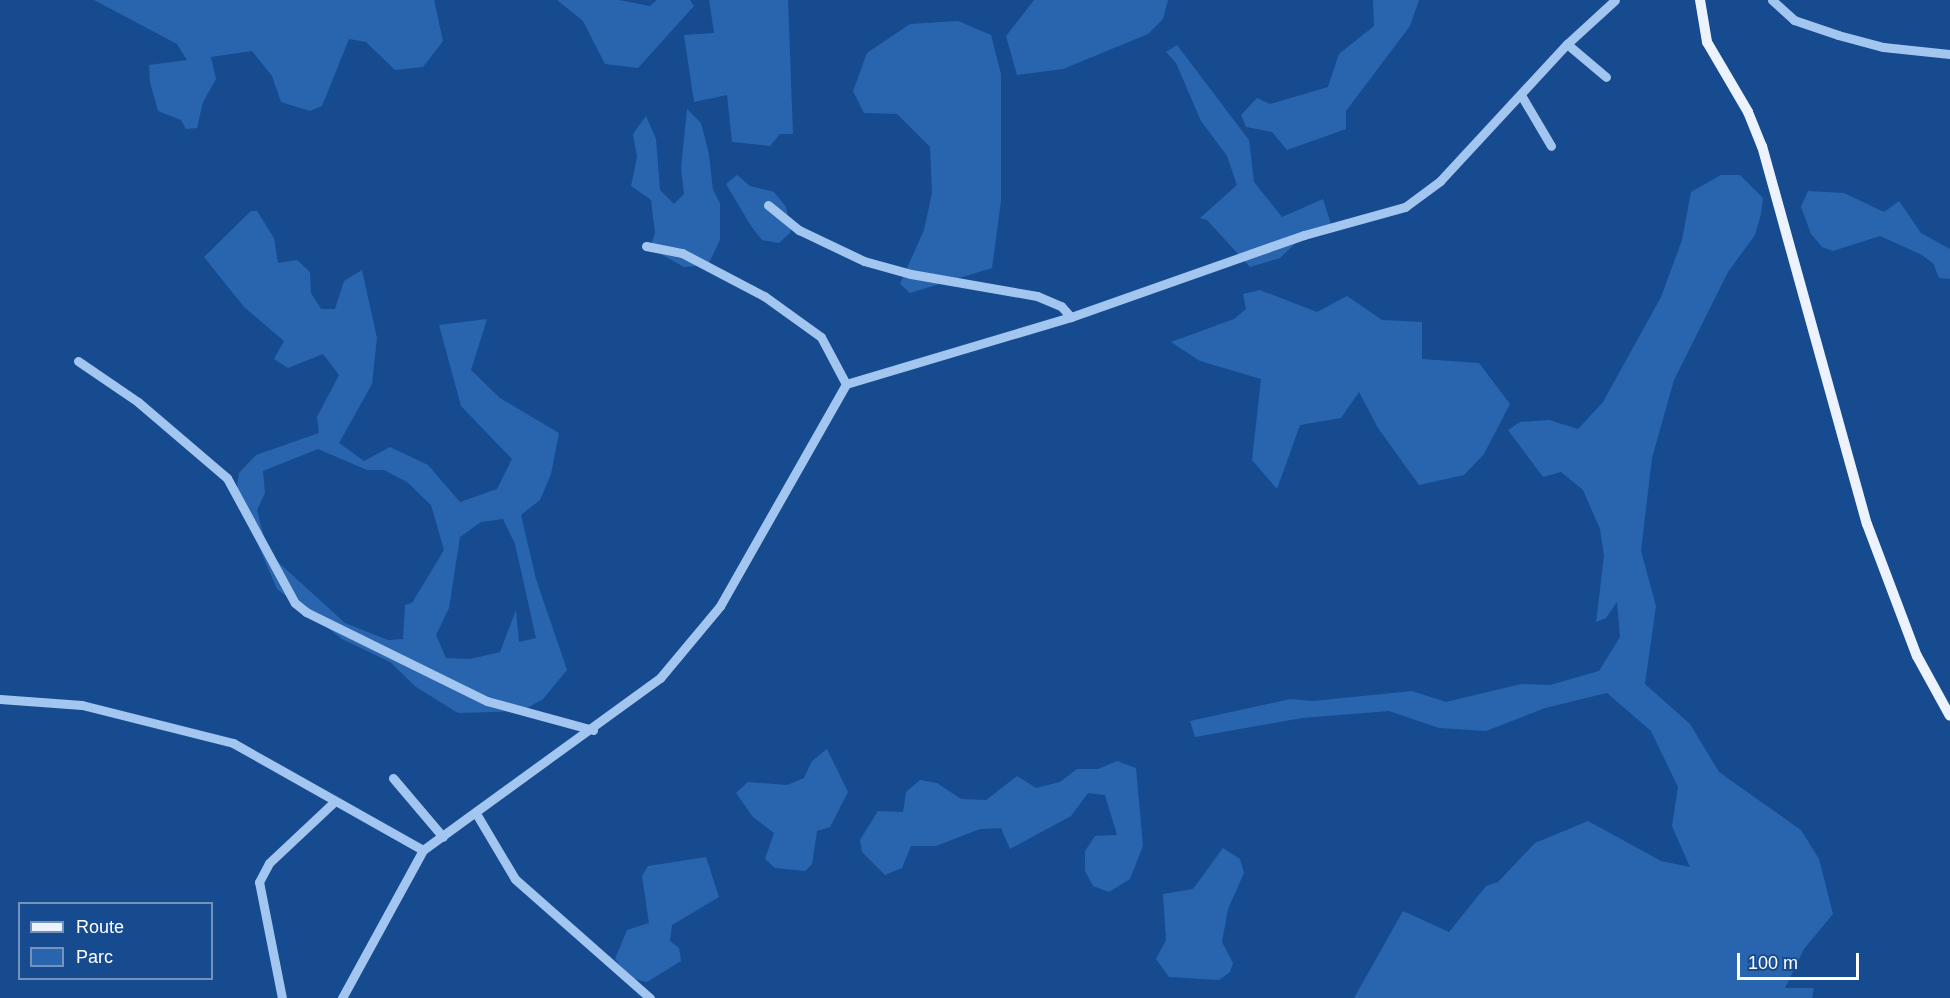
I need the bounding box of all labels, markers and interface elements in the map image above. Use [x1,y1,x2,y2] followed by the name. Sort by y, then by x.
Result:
[18,902,213,980] legend
[76,917,124,937] text: Route
[1740,941,1862,979] scale bar
[76,947,113,967] text: Parc
[1748,953,1798,973] text: 100 m

